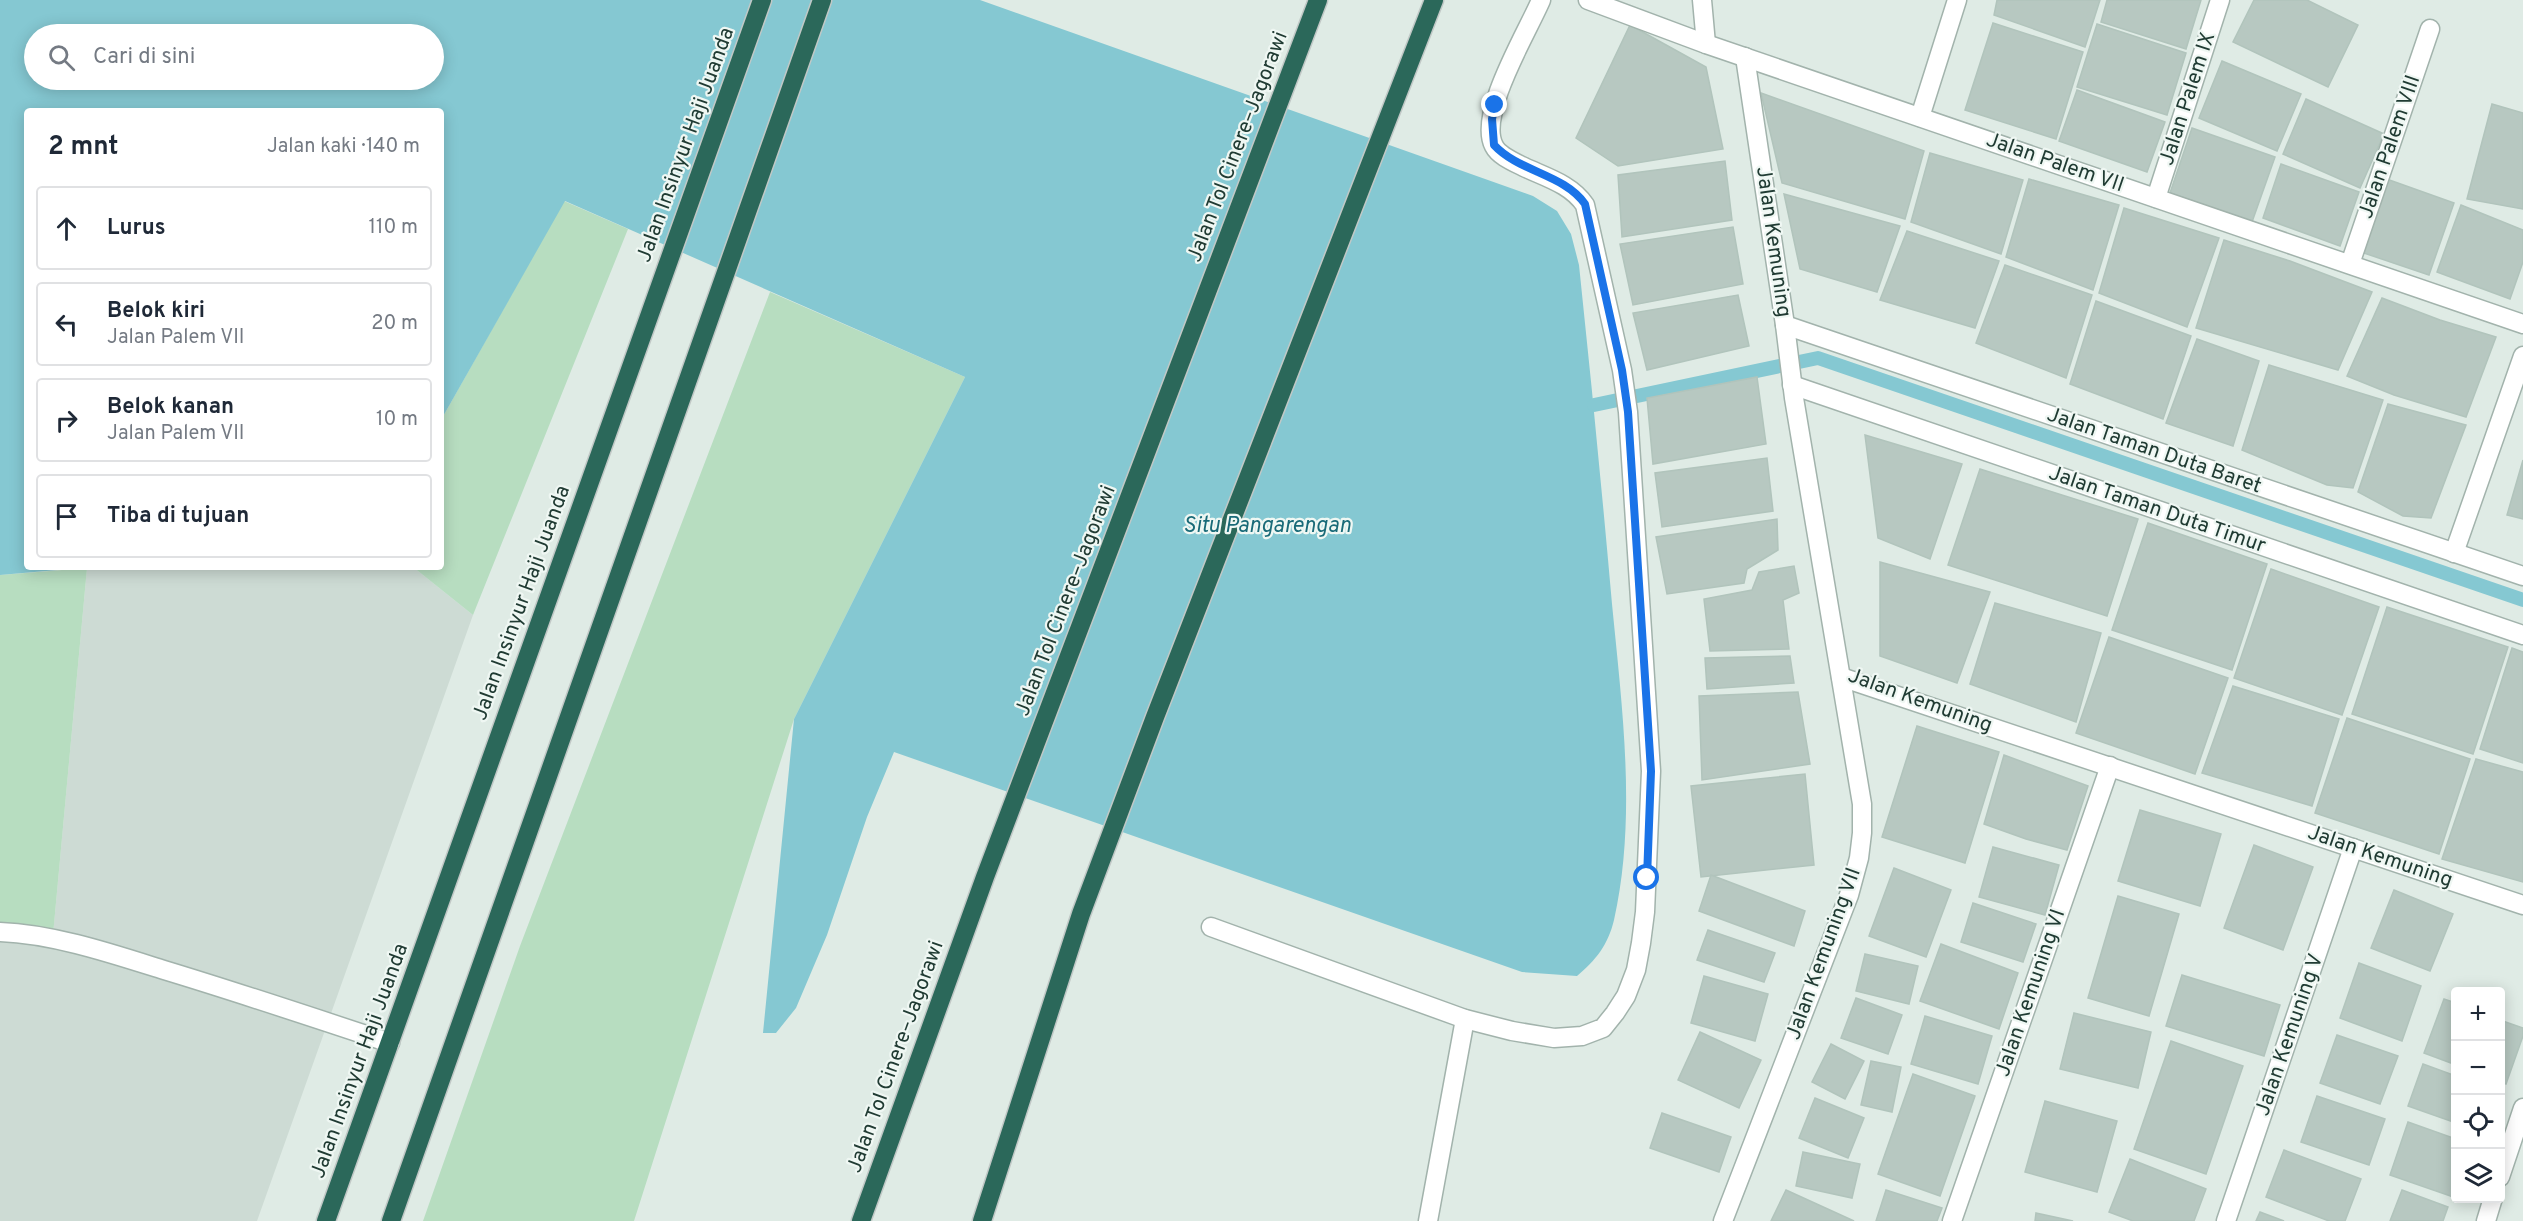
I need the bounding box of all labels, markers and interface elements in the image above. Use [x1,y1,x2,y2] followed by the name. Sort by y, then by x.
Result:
[24,24,444,90] search box
[631,24,741,266] street label: Jalan Insinyur Haji Juanda
[1181,28,1295,266] street label: Jalan Tol Cinere–Jagorawi
[2154,29,2222,169] street label: Jalan Palem IX
[45,41,78,74] icon: search
[93,44,195,71] text: Cari di sini
[2353,72,2427,222] street label: Jalan Palem VIII
[1481,91,1507,117] route end
[1982,127,2128,199] street label: Jalan Palem VII
[48,131,119,164] text: 2 mnt
[267,134,420,160] text: Jalan kaki · 140 m
[1749,165,1797,319] street label: Jalan Kemuning
[50,212,83,245] icon: ahead
[107,215,166,242] text: Lurus
[369,215,418,241] text: 110 m
[107,298,205,325] text: Belok kiri
[50,308,83,341] icon: left
[371,311,418,337] text: 20 m
[107,325,244,351] text: Jalan Palem VII
[107,394,234,421] text: Belok kanan
[2043,402,2265,500] street label: Jalan Taman Duta Baret
[50,404,83,437] icon: right
[376,407,418,433] text: 10 m
[107,421,244,447] text: Jalan Palem VII
[2045,460,2269,560] street label: Jalan Taman Duta Timur
[467,482,577,724] street label: Jalan Insinyur Haji Juanda
[1009,482,1123,720] street label: Jalan Tol Cinere–Jagorawi
[50,500,83,533] icon: arrive
[107,503,249,530] text: Tiba di tujuan
[1183,513,1351,540] water label: Situ Pangarengan
[1844,662,1996,740] street label: Jalan Kemuning
[2304,820,2456,894] street label: Jalan Kemuning
[1633,864,1659,890] route start
[1780,864,1868,1044] street label: Jalan Kemuning VII
[1990,906,2072,1080] street label: Jalan Kemuning VI
[841,937,951,1177] street label: Jalan Tol Cinere–Jagorawi
[305,940,415,1182] street label: Jalan Insinyur Haji Juanda
[2250,950,2330,1120] street label: Jalan Kemuning V
[2451,987,2505,1203] map controls
[2451,987,2505,1041] button: +
[2451,1041,2505,1095] button: −
[2451,1095,2505,1149] button: locate
[2451,1149,2505,1203] button: layers

